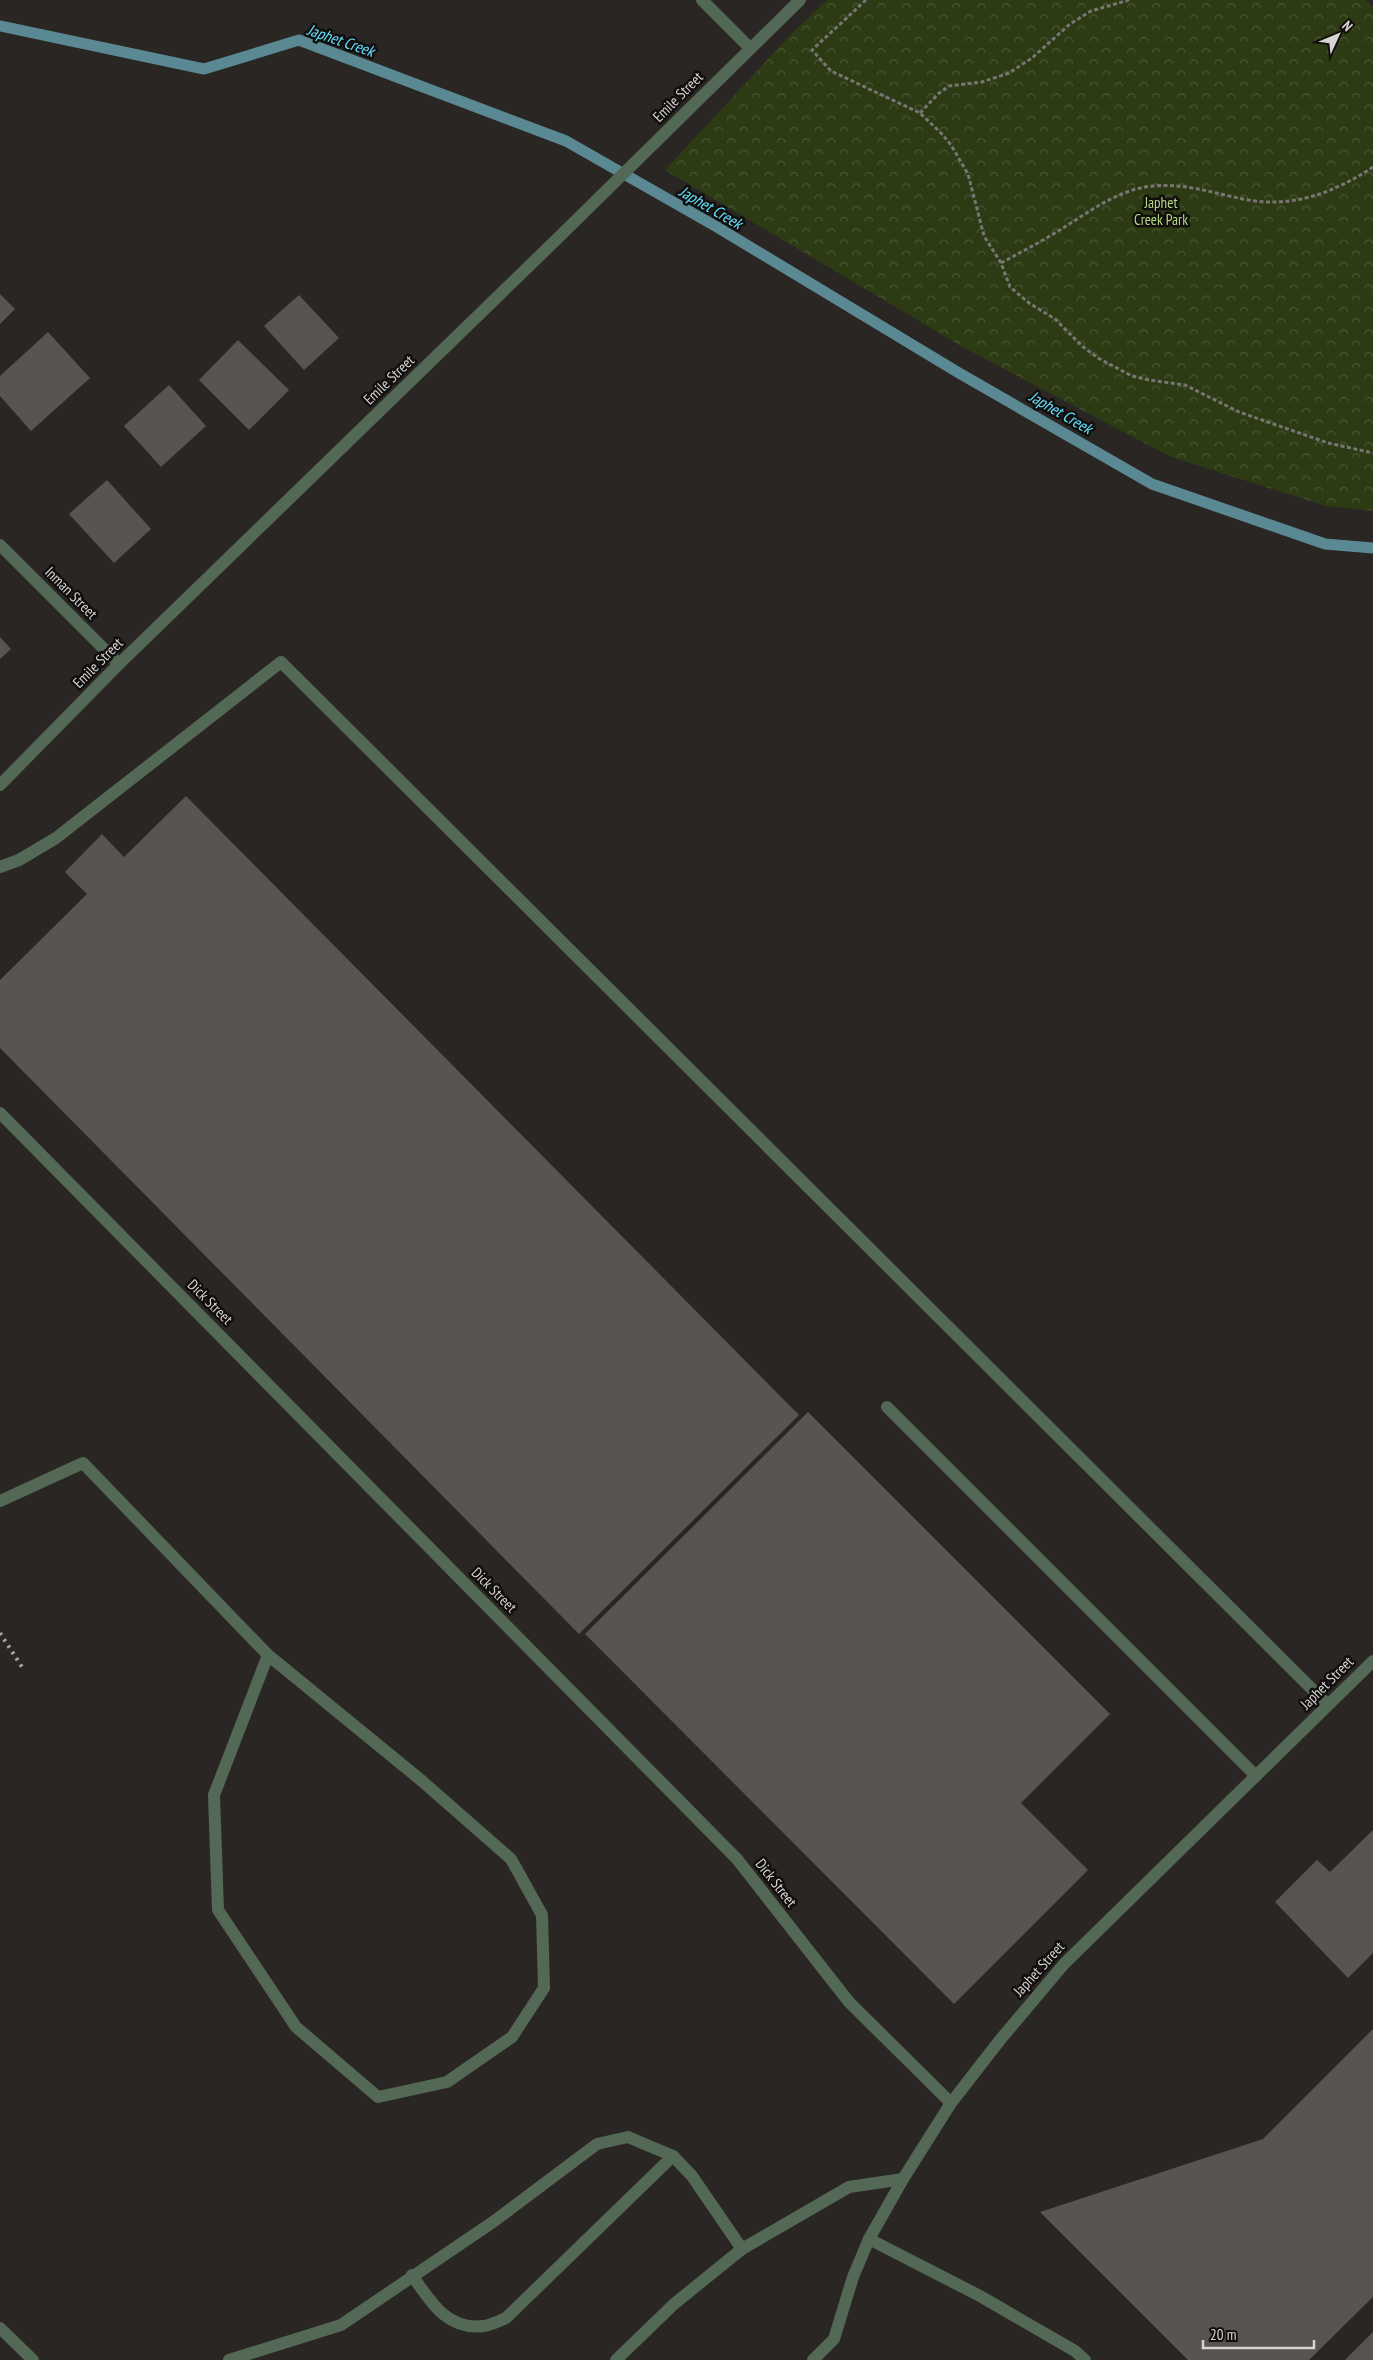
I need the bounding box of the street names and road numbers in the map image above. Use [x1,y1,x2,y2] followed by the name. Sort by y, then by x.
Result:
[649,68,707,126] street label: Emile Street
[359,351,418,408] street label: Emile Street
[41,562,102,623] street label: Inman Street
[69,634,127,692] street label: Emile Street
[184,1275,237,1328] street label: Dick Street
[468,1563,521,1616] street label: Dick Street
[1295,1652,1357,1714] street label: Japhet Street
[752,1855,801,1911] street label: Dick Street
[1008,1937,1068,2001] street label: Japhet Street

